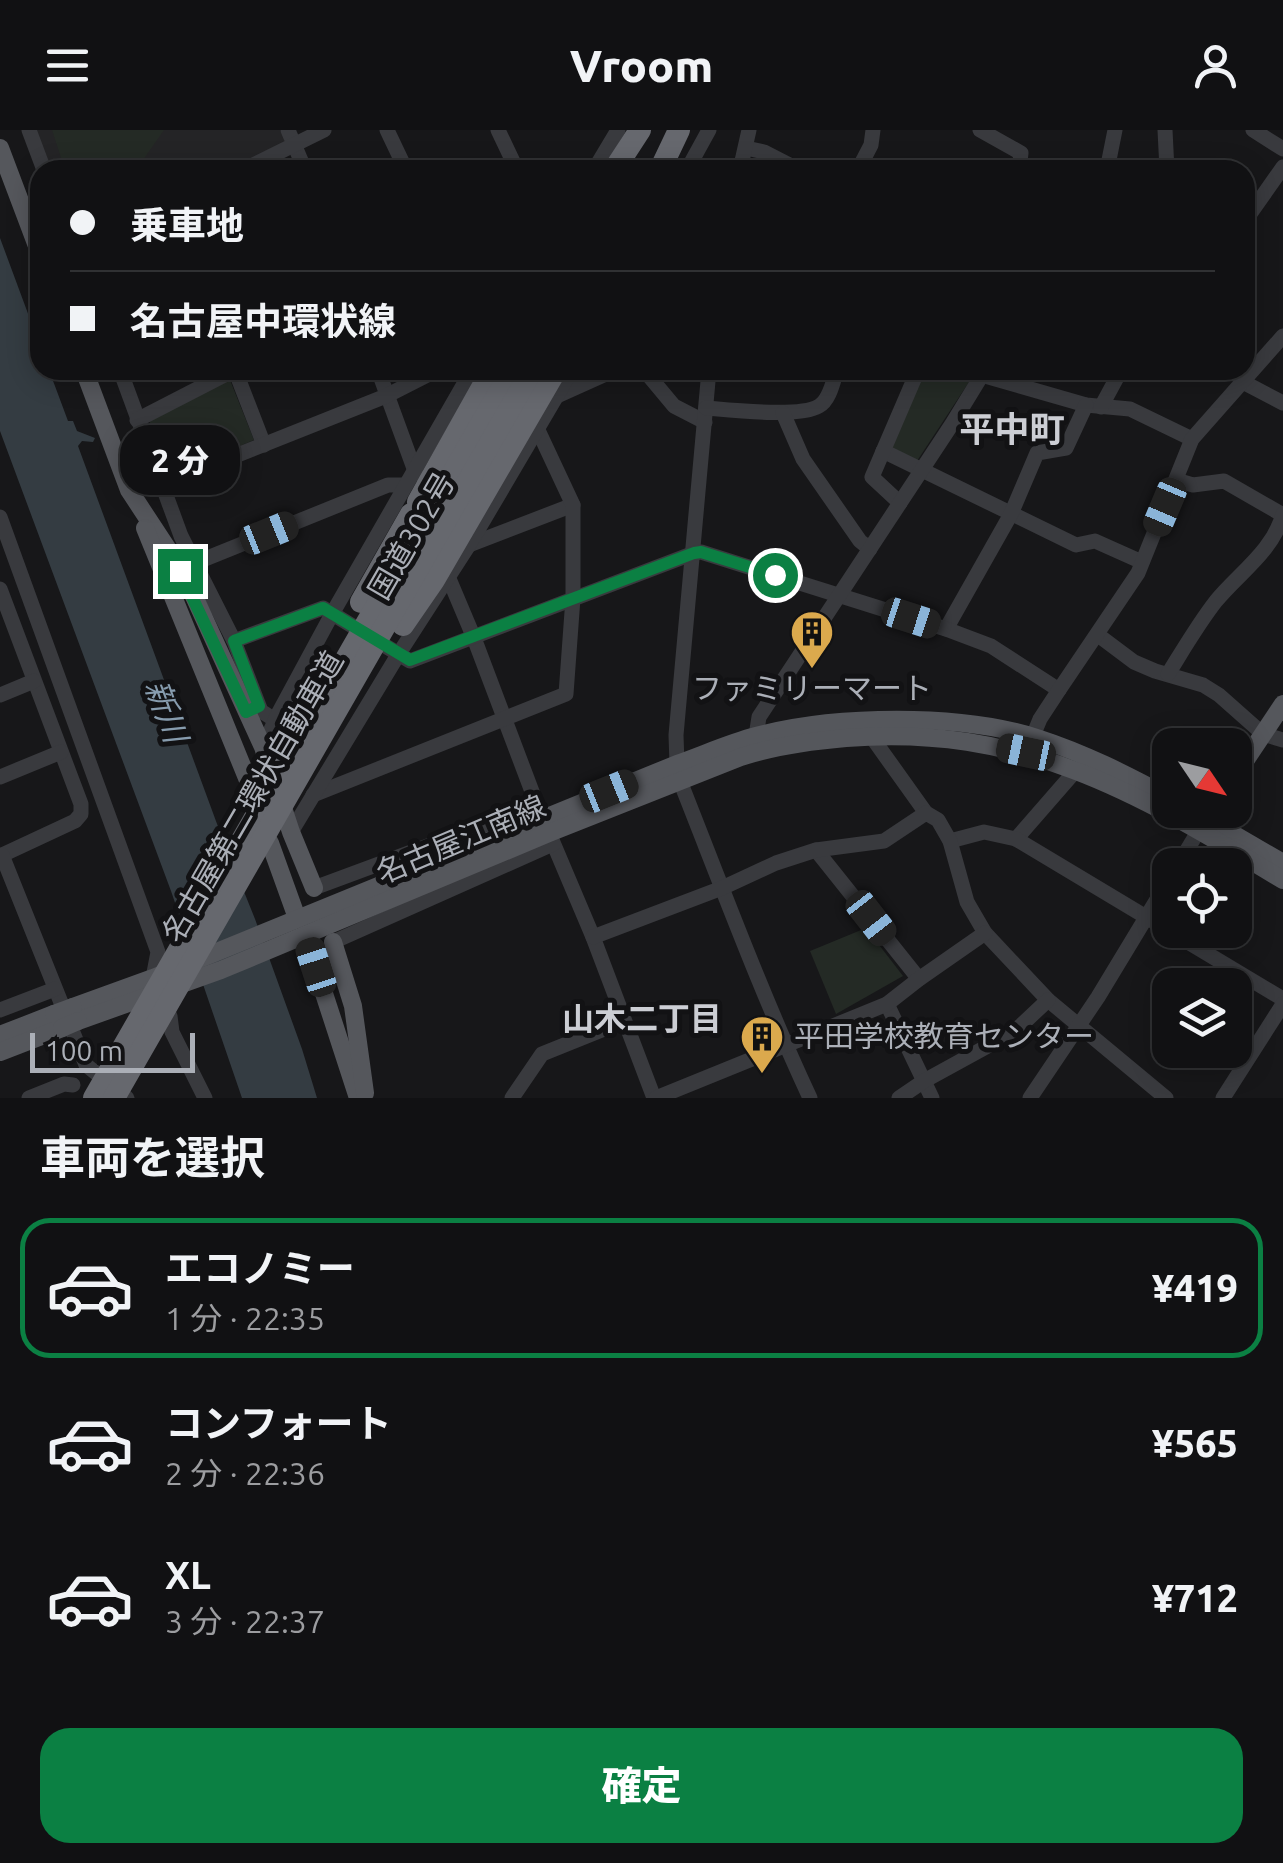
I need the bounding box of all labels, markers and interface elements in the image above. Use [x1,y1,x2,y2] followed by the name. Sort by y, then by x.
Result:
[40,38,95,93] icon: menu
[1188,38,1243,93] icon: person
[570,40,713,91] text: Vroom
[130,204,244,246] text: 乗車地
[130,300,396,342] text: 名古屋中環状線
[959,409,1065,449] district label: 平中町
[120,426,240,496] callout: 2 分
[151,442,209,478] text: 2 分
[361,466,461,605] street label: 国道302号
[1139,474,1191,540] car
[236,508,302,558] car
[158,549,203,594] route end
[753,553,798,598] route start
[878,594,944,642] car
[789,609,835,670] building icon: ファミリーマート
[155,645,349,948] street label: 名古屋第二環状自動車道
[692,671,932,705] place label: ファミリーマート
[139,674,196,750] water label: 新川
[1152,728,1252,828] north arrow
[1152,728,1252,1068] map controls
[994,731,1058,773] car
[576,766,642,816] car
[371,788,550,890] street label: 名古屋江南線
[1152,848,1252,948] button: locate
[841,885,901,951] car
[292,934,340,1000] car
[1152,968,1252,1068] button: layers
[562,1000,722,1036] district label: 山木二丁目
[739,1014,785,1075] building icon: 平田学校教育センター
[794,1019,1094,1053] place label: 平田学校教育センター
[30,1028,195,1073] scale bar
[45,1035,123,1066] text: 100 m
[40,1132,265,1183] text: 車両を選択
[45,1243,135,1333] icon: car
[165,1247,355,1289] text: エコノミー
[1152,1267,1238,1309] text: ¥419
[165,1300,325,1336] text: 1 分 · 22:35
[45,1398,135,1488] icon: car
[165,1402,392,1444] text: コンフォート
[1152,1422,1238,1464] text: ¥565
[165,1455,325,1491] text: 2 分 · 22:36
[45,1553,135,1643] icon: car
[165,1554,211,1596] text: XL
[1152,1577,1238,1619] text: ¥712
[165,1603,325,1639] text: 3 分 · 22:37
[40,1728,1243,1843] button: 確定

